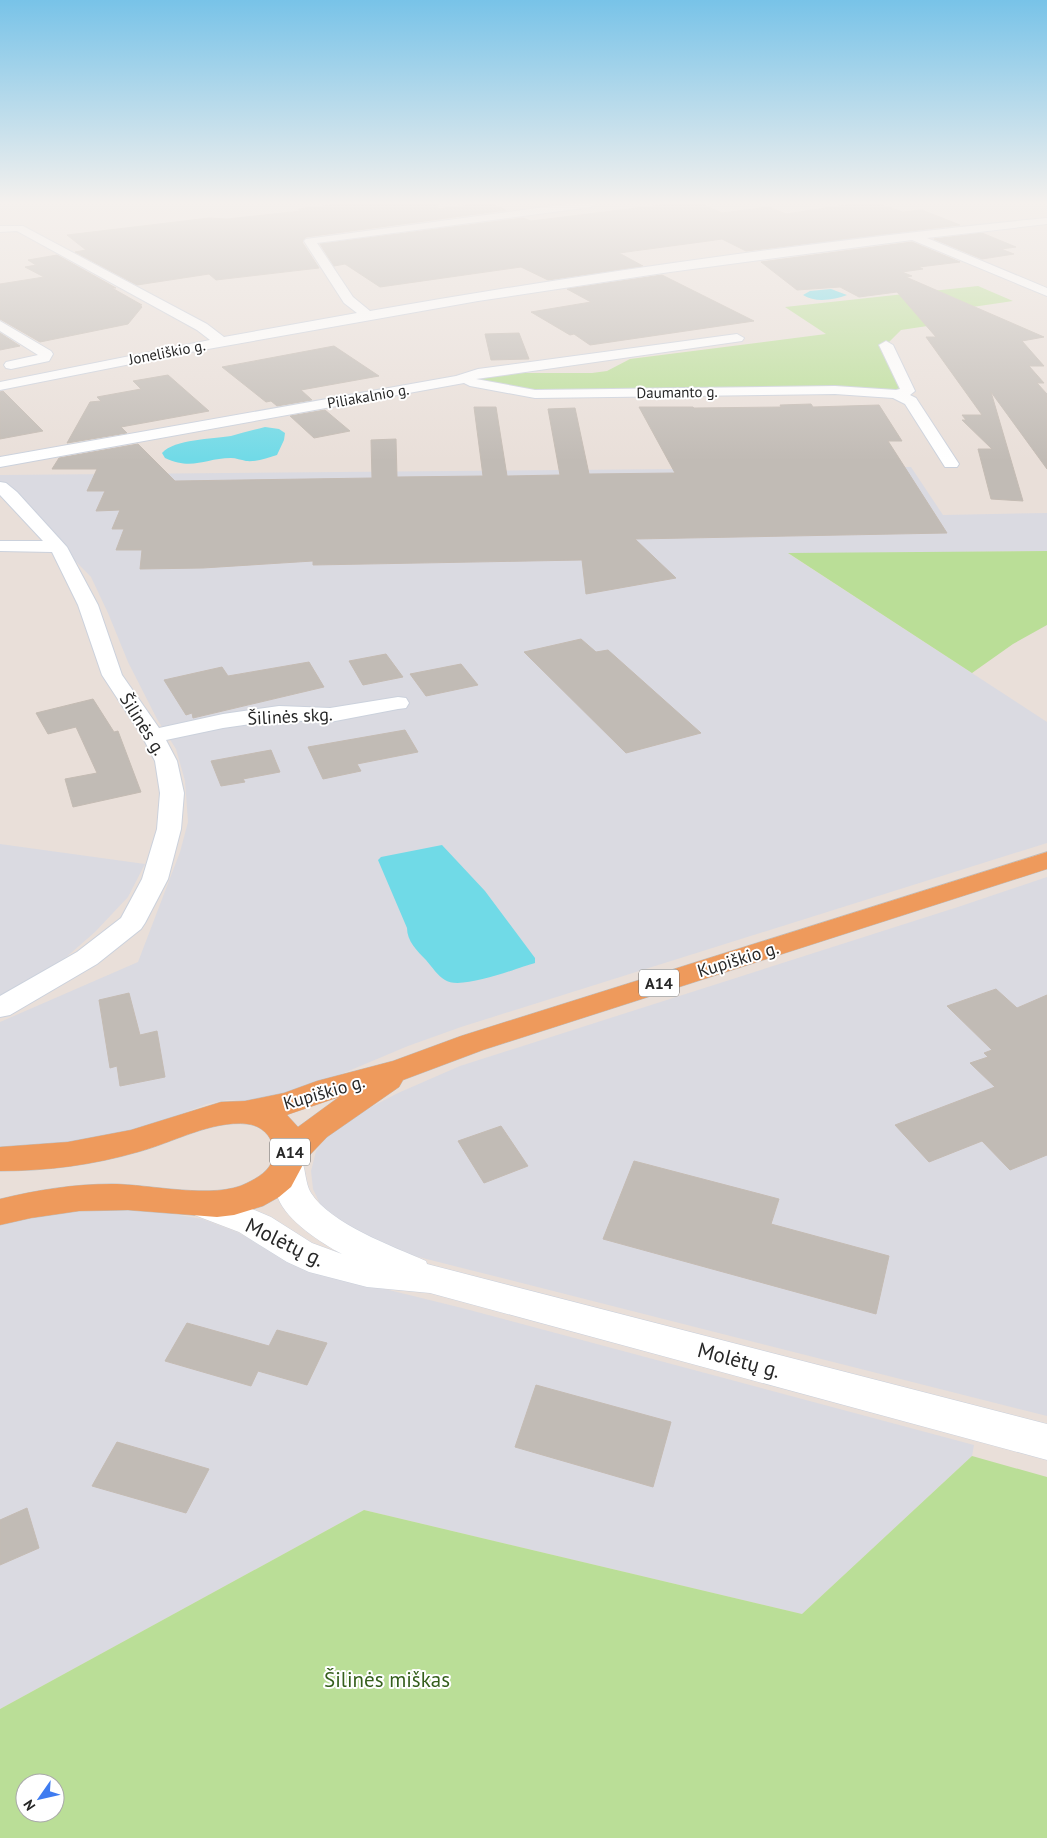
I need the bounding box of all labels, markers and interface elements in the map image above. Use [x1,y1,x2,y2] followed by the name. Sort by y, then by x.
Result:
[126,335,207,369] street label: Joneliškio g.
[326,379,410,413] street label: Piliakalnio g.
[636,382,718,402] street label: Daumanto g.
[115,688,171,760] street label: Šilinės g.
[247,702,333,730] street label: Šilinės skg.
[695,936,781,982] street label: Kupiškio g.
[639,970,679,996] road number: A14
[281,1069,367,1115] street label: Kupiškio g.
[270,1138,310,1166] road number: A14
[241,1211,329,1273] street label: Molėtų g.
[695,1336,783,1384] street label: Molėtų g.
[324,1666,450,1693] park label: Šilinės miškas
[15,1773,65,1823] north arrow
[19,1796,39,1814] text: N

